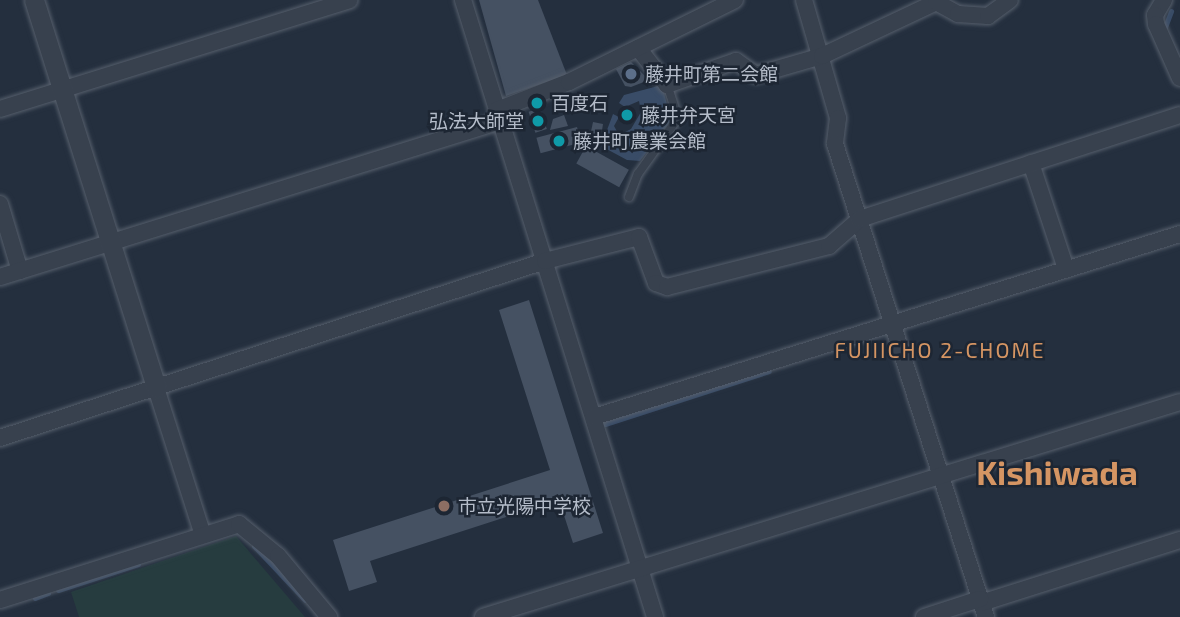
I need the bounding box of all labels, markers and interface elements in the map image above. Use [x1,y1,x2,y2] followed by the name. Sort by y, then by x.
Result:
[645,63,778,85] place label: 藤井町第二会館
[623,66,639,82] marker: 藤井町第二会館
[551,92,608,114] place label: 百度石
[529,95,545,111] marker: 百度石
[641,104,736,126] place label: 藤井弁天宮
[619,107,635,123] marker: 藤井弁天宮
[429,110,524,132] place label: 弘法大師堂
[530,113,546,129] marker: 弘法大師堂
[573,130,706,152] place label: 藤井町農業会館
[551,133,567,149] marker: 藤井町農業会館
[836,337,1044,363] district label: FUJIICHO 2-CHOME
[976,453,1138,493] district label: Kishiwada
[458,495,591,517] place label: 市立光陽中学校
[436,498,452,514] marker: 市立光陽中学校

